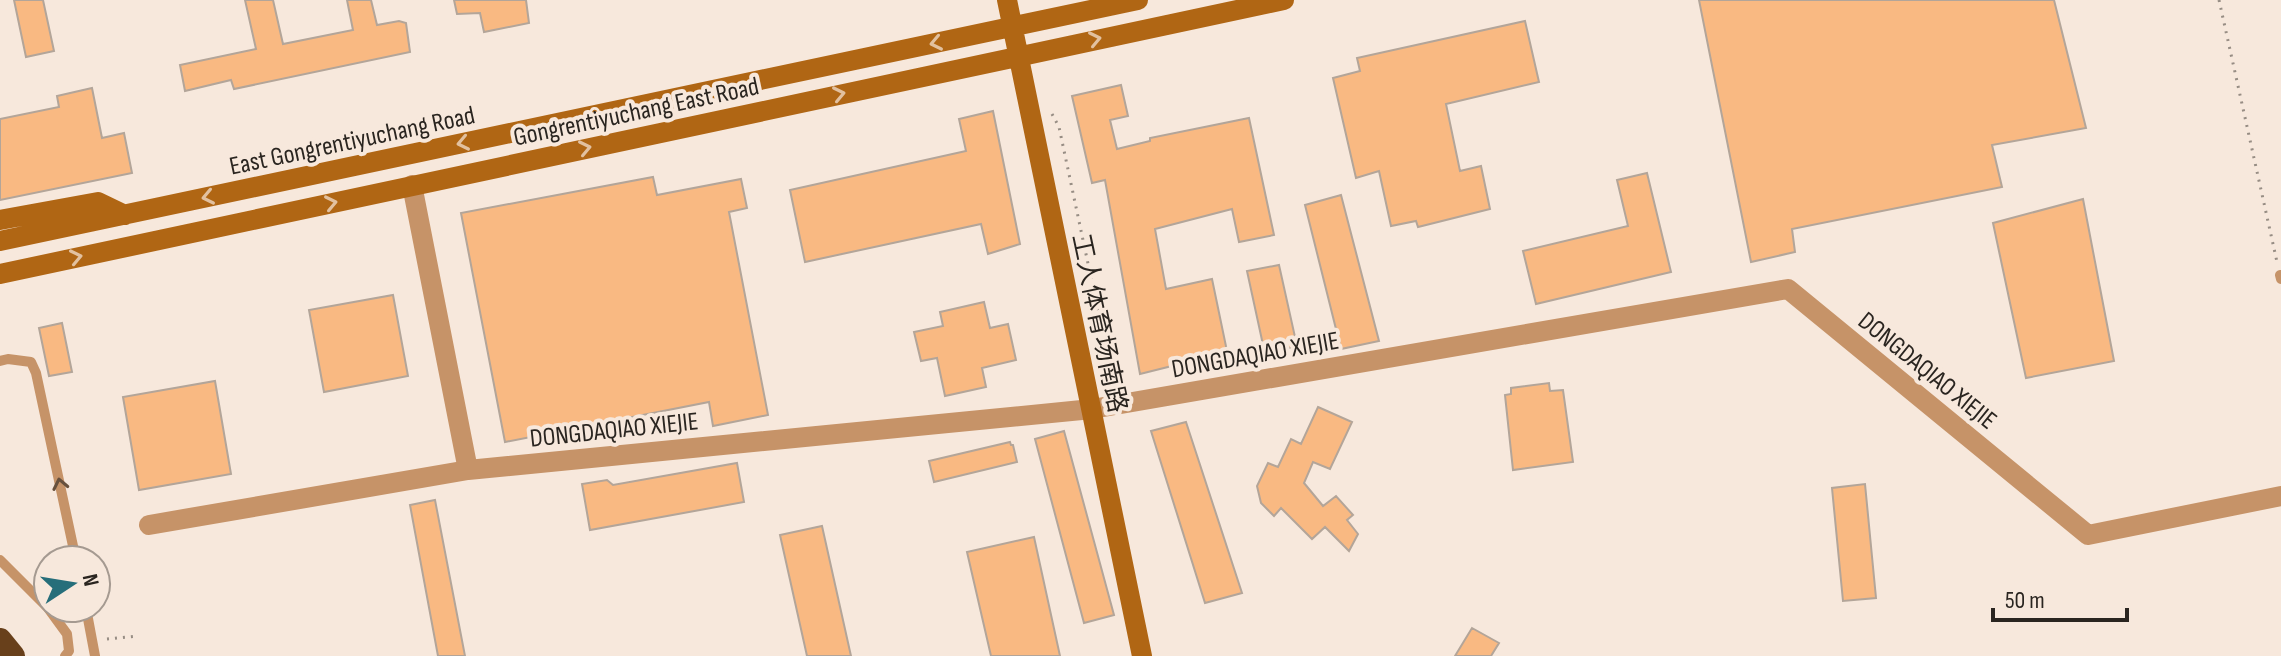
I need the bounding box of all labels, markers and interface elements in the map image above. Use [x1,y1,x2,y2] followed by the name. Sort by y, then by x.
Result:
[1088,32,1102,49] one-way arrow
[930,34,944,51] one-way arrow
[511,71,762,154] street label: Gongrentiyuchang East Road
[832,86,845,103] one-way arrow
[227,100,478,183] street label: East Gongrentiyuchang Road
[456,134,470,151] one-way arrow
[577,140,591,157] one-way arrow
[202,188,216,205] one-way arrow
[323,195,337,212] one-way arrow
[1064,231,1133,416] street label: 工人体育场南路
[69,249,83,266] one-way arrow
[1851,306,2003,437] street label: DONGDAQIAO XIEJIE
[1169,326,1341,385] street label: DONGDAQIAO XIEJIE
[528,406,700,455] street label: DONGDAQIAO XIEJIE
[52,477,69,491] one-way arrow
[32,544,112,624] north arrow
[76,572,105,589] text: N
[1993,572,2127,622] scale bar
[2005,586,2045,615] text: 50 m

